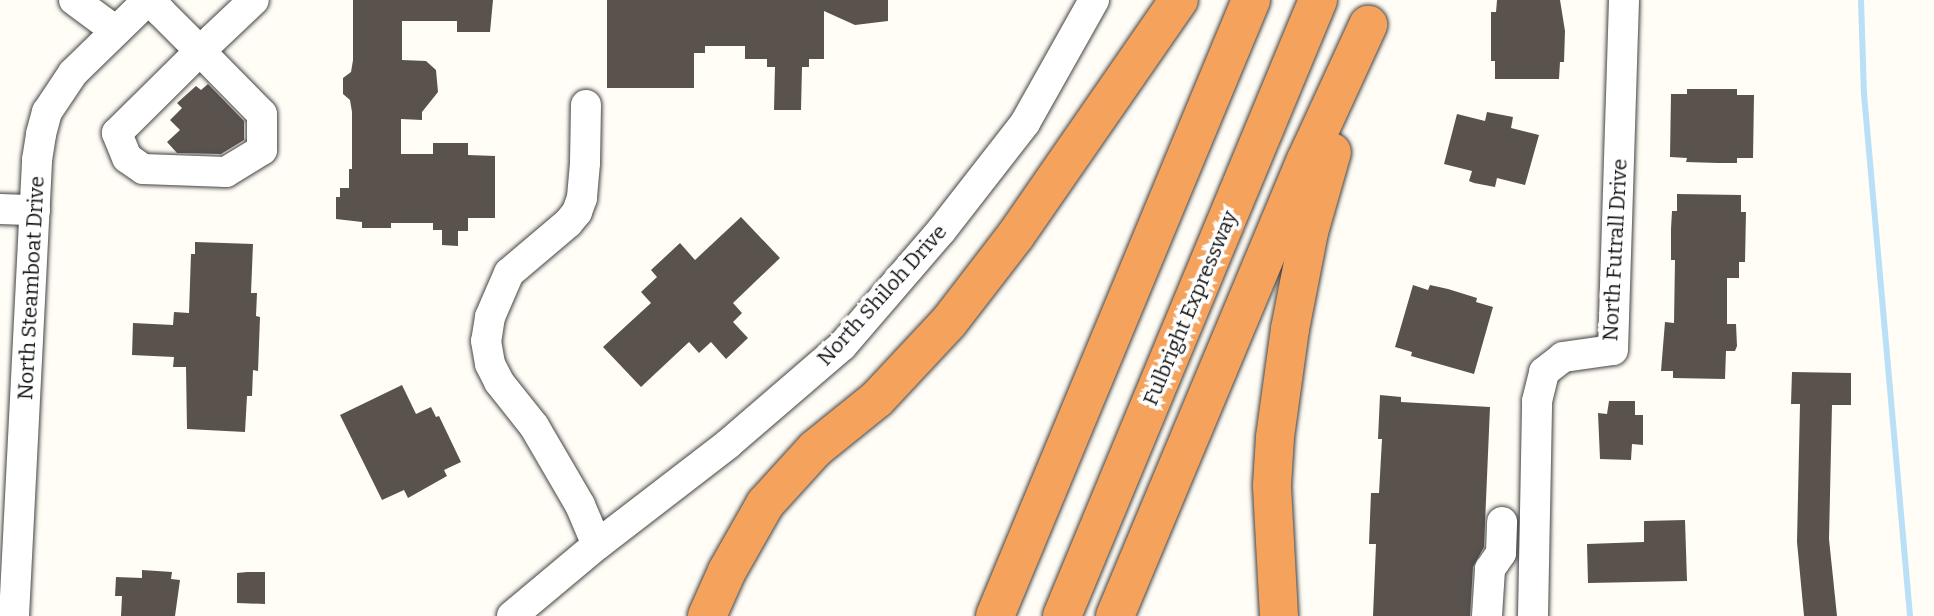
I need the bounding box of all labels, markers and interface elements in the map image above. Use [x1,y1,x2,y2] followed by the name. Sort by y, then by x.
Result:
[1598,158,1632,342] street label: North Futrall Drive
[13,175,49,401] street label: North Steamboat Drive
[1138,207,1242,409] street label: Fulbright Expressway
[812,219,952,371] street label: North Shiloh Drive

